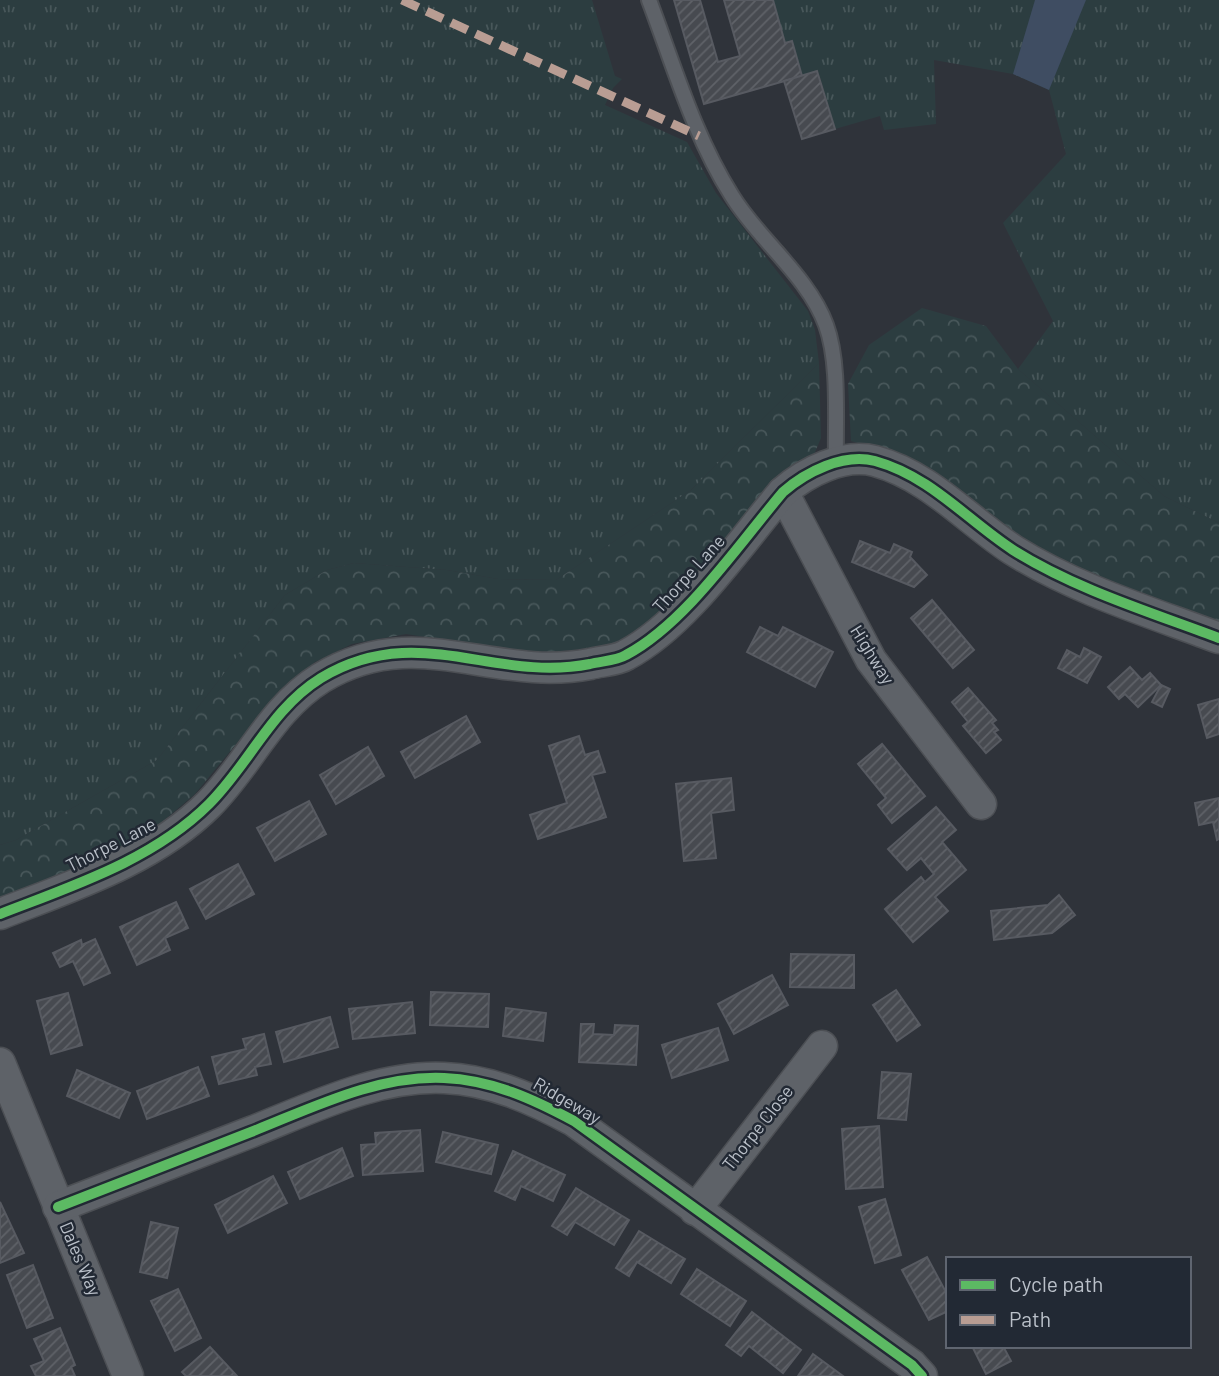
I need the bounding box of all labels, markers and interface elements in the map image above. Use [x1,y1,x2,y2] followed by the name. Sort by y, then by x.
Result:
[647,530,729,617] street label: Thorpe Lane
[846,621,900,688] street label: Highway
[62,812,159,876] street label: Thorpe Lane
[530,1072,605,1128] street label: Ridgeway
[717,1080,797,1174] street label: Thorpe Close
[55,1218,106,1299] street label: Dales Way
[946,1257,1191,1348] legend
[1009,1271,1103,1296] text: Cycle path
[1009,1306,1051,1331] text: Path

